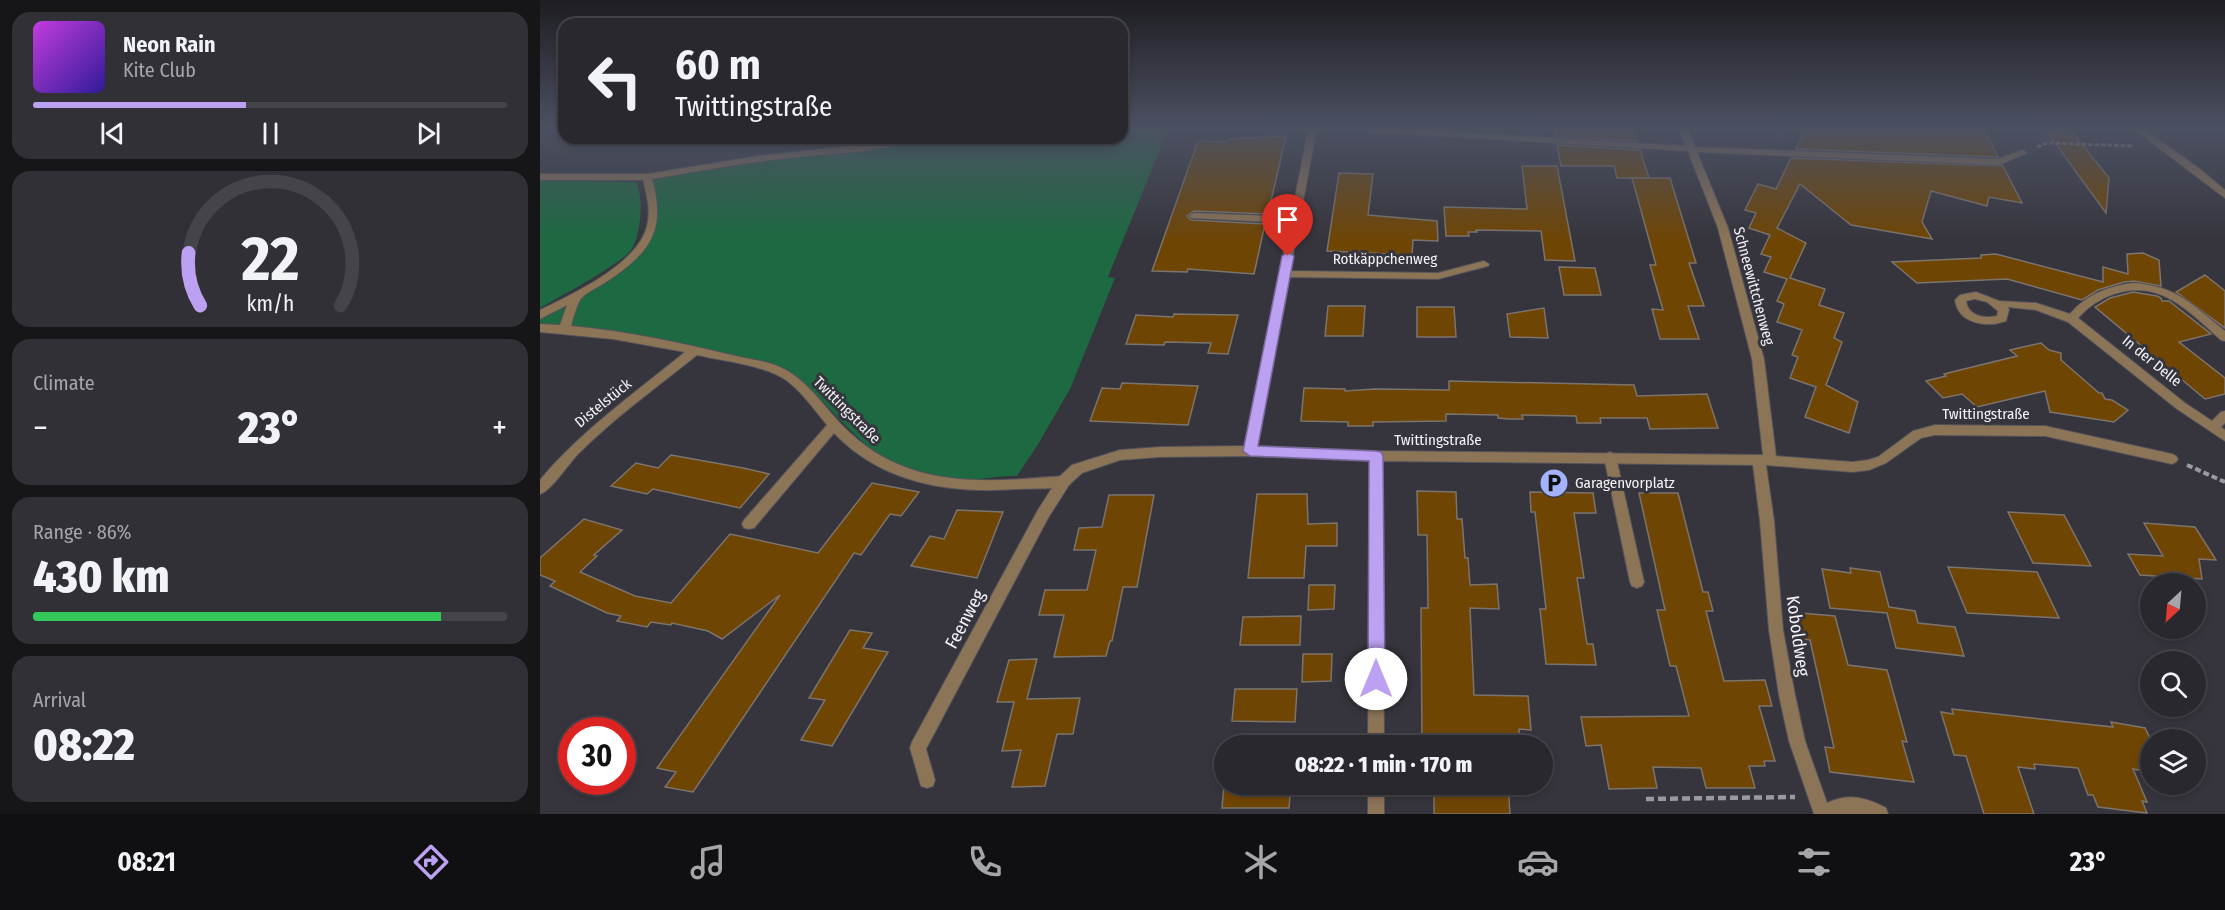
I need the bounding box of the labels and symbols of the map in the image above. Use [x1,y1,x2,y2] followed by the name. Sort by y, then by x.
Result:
[1262,194,1313,256] pin
[1730,225,1778,347] street label: Schneewittchenweg
[1333,250,1437,268] street label: Rotkäppchenweg
[2119,332,2185,390] street label: In der Delle
[810,373,884,447] street label: Twittingstraße
[571,375,635,431] street label: Distelstück
[1942,405,2030,423] street label: Twittingstraße
[1394,431,1482,449] street label: Twittingstraße
[1538,467,1570,499] parking icon: Garagenvorplatz
[1575,474,1675,492] place label: Garagenvorplatz
[2140,573,2206,639] north arrow
[940,585,990,652] street label: Feenweg
[1781,594,1815,678] street label: Koboldweg
[1344,647,1408,711] position arrow
[558,717,636,795] speed limit sign: 30

